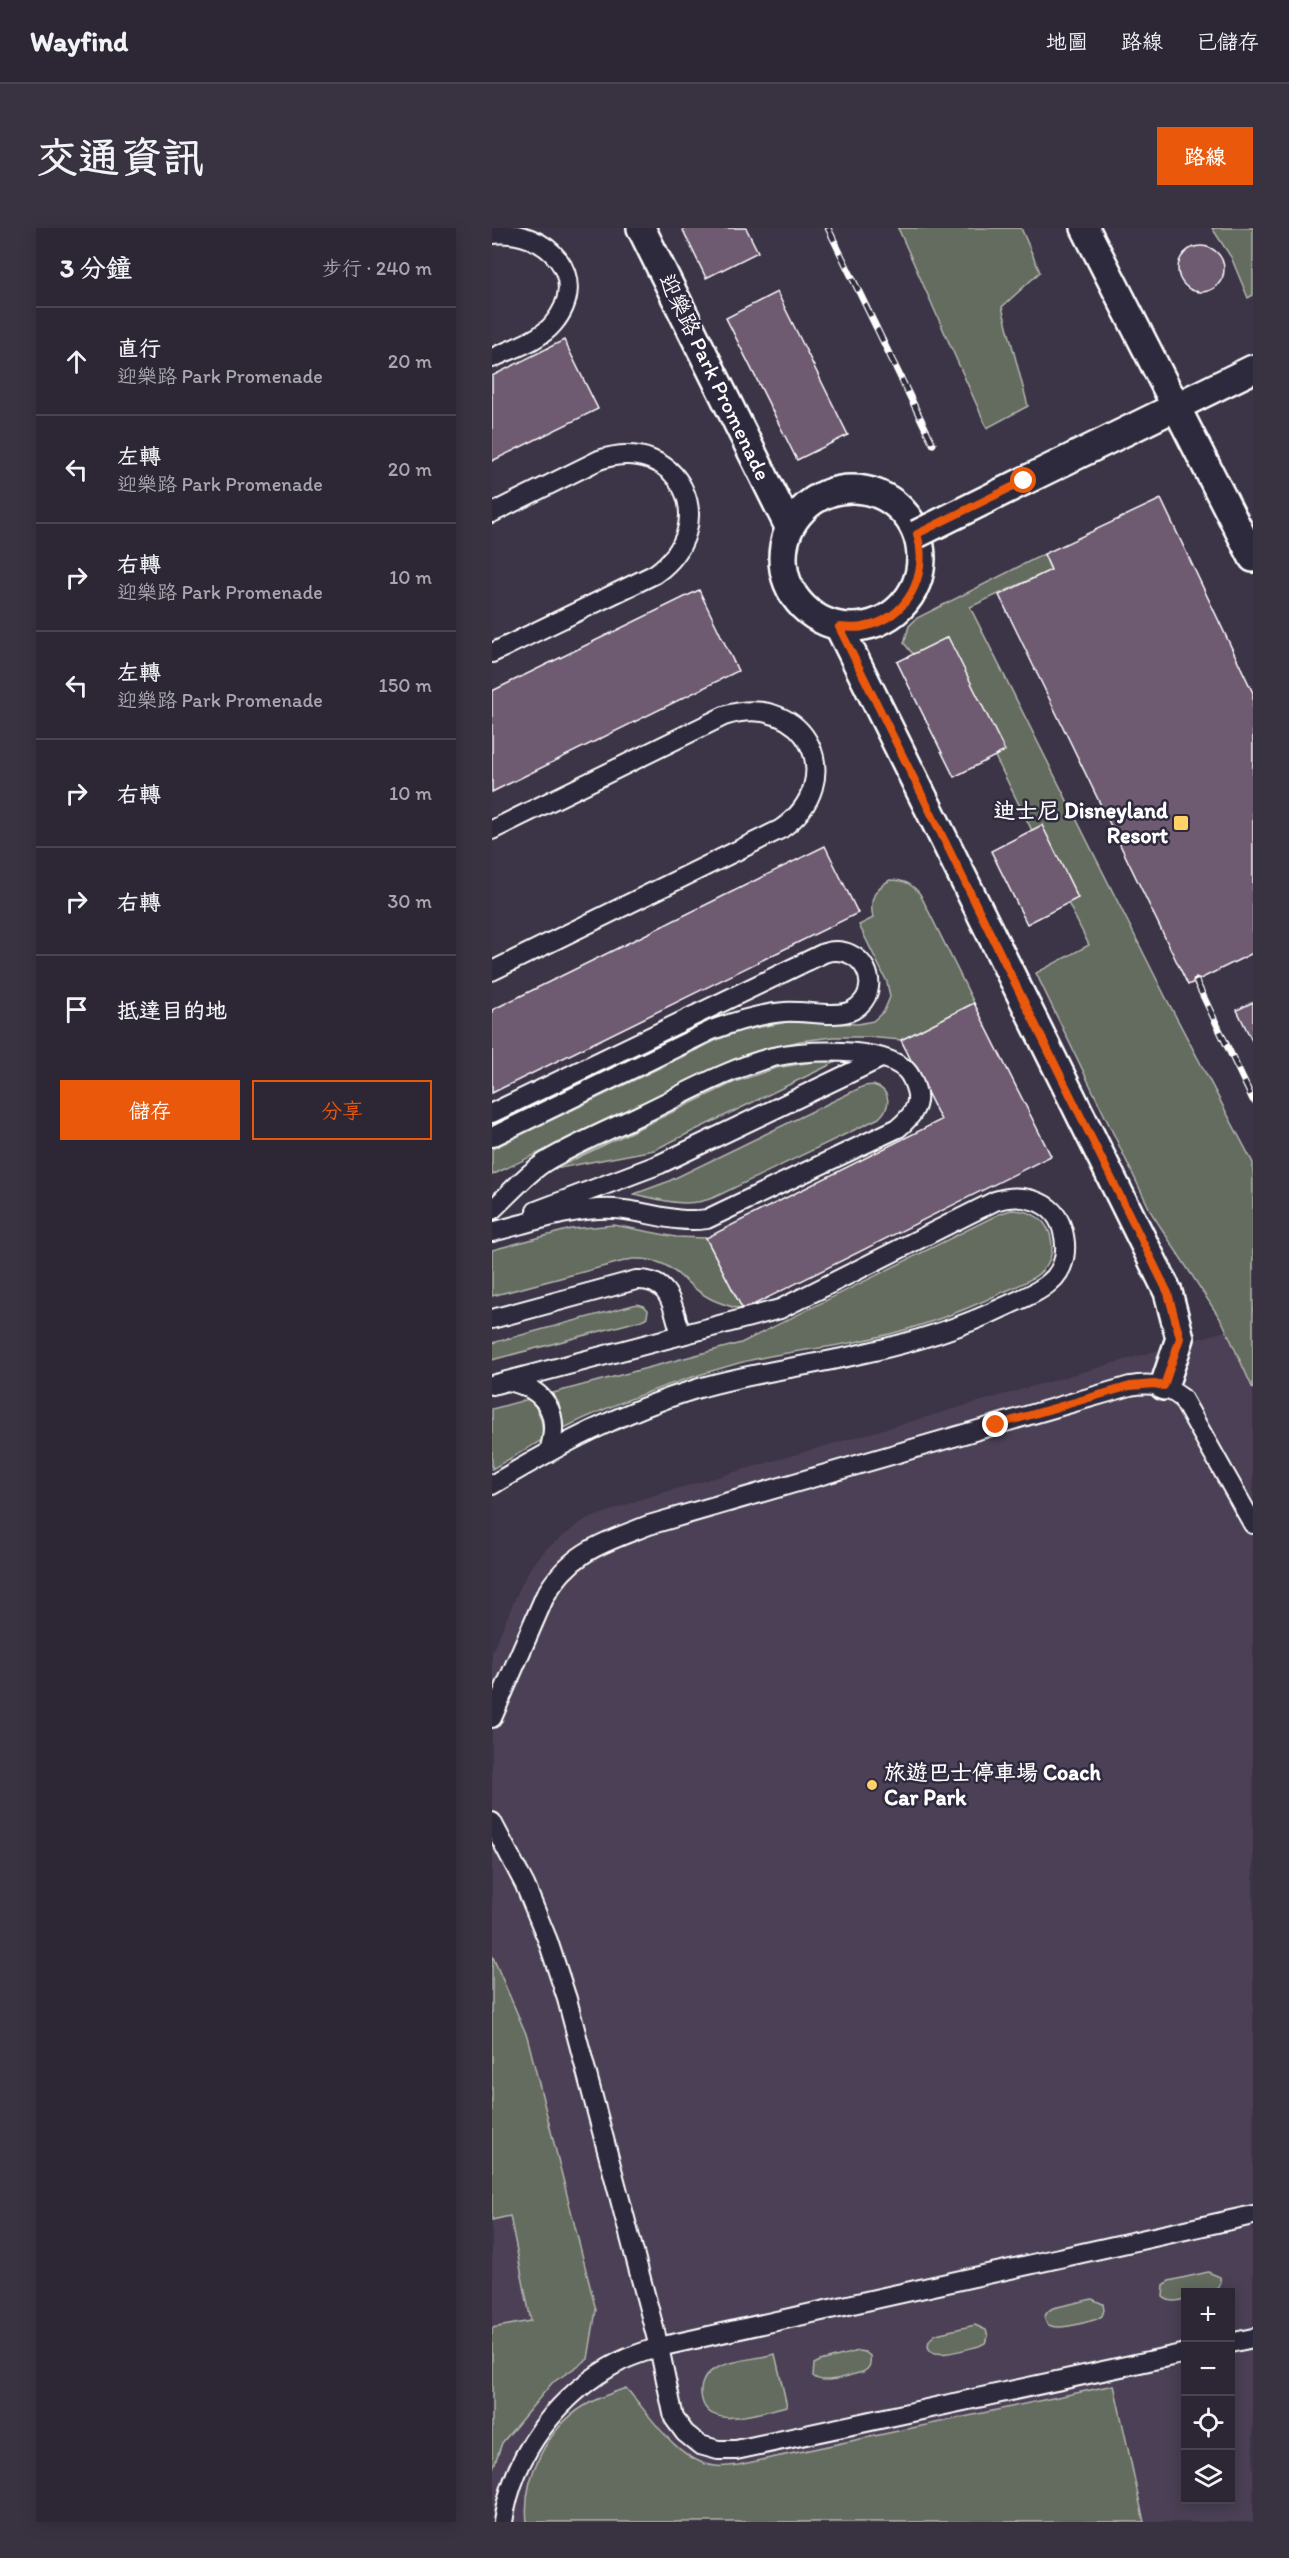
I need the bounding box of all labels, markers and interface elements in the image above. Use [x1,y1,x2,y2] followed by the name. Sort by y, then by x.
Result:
[30,24,128,58] text: Wayfind
[1046,29,1088,54] text: 地圖
[1121,29,1163,54] text: 路線
[1196,29,1259,54] text: 已儲存
[1157,127,1253,185] button: 路線
[36,132,204,183] text: 交通資訊
[60,252,132,284] text: 3 分鐘
[322,256,432,280] text: 步行 · 240 m
[653,269,777,485] street label: 迎樂路 Park Promenade
[117,335,161,362] text: 直行
[60,345,93,378] icon: ahead
[388,349,432,373] text: 20 m
[117,364,323,388] text: 迎樂路 Park Promenade
[117,443,161,470] text: 左轉
[60,453,93,486] icon: left
[388,457,432,481] text: 20 m
[1010,467,1036,493] route start
[117,472,323,496] text: 迎樂路 Park Promenade
[117,551,161,578] text: 右轉
[60,561,93,594] icon: right
[389,565,432,589] text: 10 m
[117,580,323,604] text: 迎樂路 Park Promenade
[117,659,161,686] text: 左轉
[60,669,93,702] icon: left
[379,673,432,697] text: 150 m
[117,688,323,712] text: 迎樂路 Park Promenade
[60,777,93,810] icon: right
[117,781,161,808] text: 右轉
[389,781,432,805] text: 10 m
[993,797,1169,849] place label: 迪士尼 Disneyland Resort
[1172,814,1190,832] marker: 迪士尼 Disneyland Resort
[60,885,93,918] icon: right
[117,889,161,916] text: 右轉
[387,889,432,913] text: 30 m
[60,993,93,1026] icon: arrive
[117,997,227,1024] text: 抵達目的地
[60,1080,240,1140] button: 儲存
[252,1080,432,1140] button: 分享
[982,1411,1008,1437] route end
[884,1759,1102,1811] place label: 旅遊巴士停車場 Coach Car Park
[865,1778,879,1792] marker: 旅遊巴士停車場 Coach Car Park
[1181,2288,1235,2504] map controls
[1181,2288,1235,2342] button: +
[1181,2342,1235,2396] button: −
[1181,2396,1235,2450] button: locate
[1181,2450,1235,2504] button: layers

